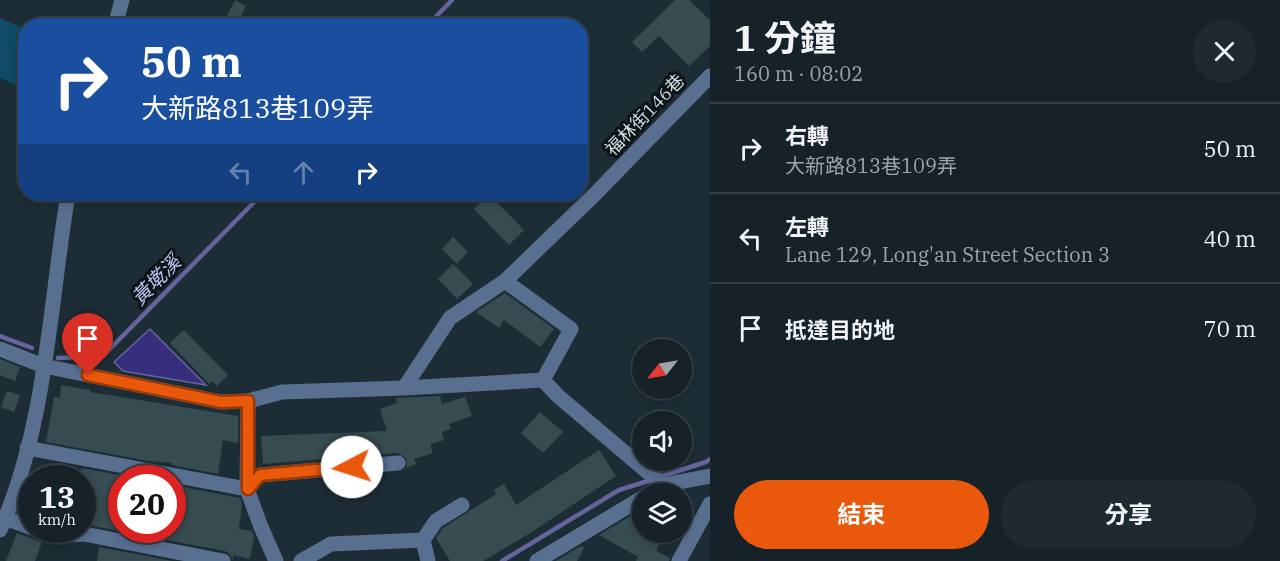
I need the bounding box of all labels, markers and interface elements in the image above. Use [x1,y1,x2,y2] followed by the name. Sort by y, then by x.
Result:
[734,14,836,61] text: 1 分鐘
[1193,20,1256,83] button: close
[141,34,242,89] text: 50 m
[42,42,120,120] icon: right
[734,60,863,87] text: 160 m · 08:02
[600,69,689,160] street label: 福林街146巷
[141,90,373,125] text: 大新路813巷109弄
[785,121,829,150] text: 右轉
[734,132,767,165] icon: right
[1204,134,1256,163] text: 50 m
[785,152,957,179] text: 大新路813巷109弄
[224,156,257,189] icon: left
[287,156,320,189] icon: ahead
[350,156,383,189] icon: right
[785,212,829,241] text: 左轉
[734,222,767,255] icon: left
[1204,224,1256,253] text: 40 m
[785,241,1110,268] text: Lane 129, Long'an Street Section 3
[125,247,188,311] water label: 黃墘溪
[734,312,767,345] icon: arrive
[62,313,113,375] pin
[1204,314,1256,343] text: 70 m
[785,315,895,344] text: 抵達目的地
[71,322,104,355] icon: arrive
[632,339,692,399] north arrow
[632,339,692,543] map controls
[632,411,692,471] button: sound
[320,435,384,499] position arrow
[108,465,186,543] speed limit sign: 20
[39,477,75,516] text: 13
[734,480,989,549] button: 結束
[1001,480,1256,549] button: 分享
[632,483,692,543] button: layers
[38,510,76,529] text: km/h

